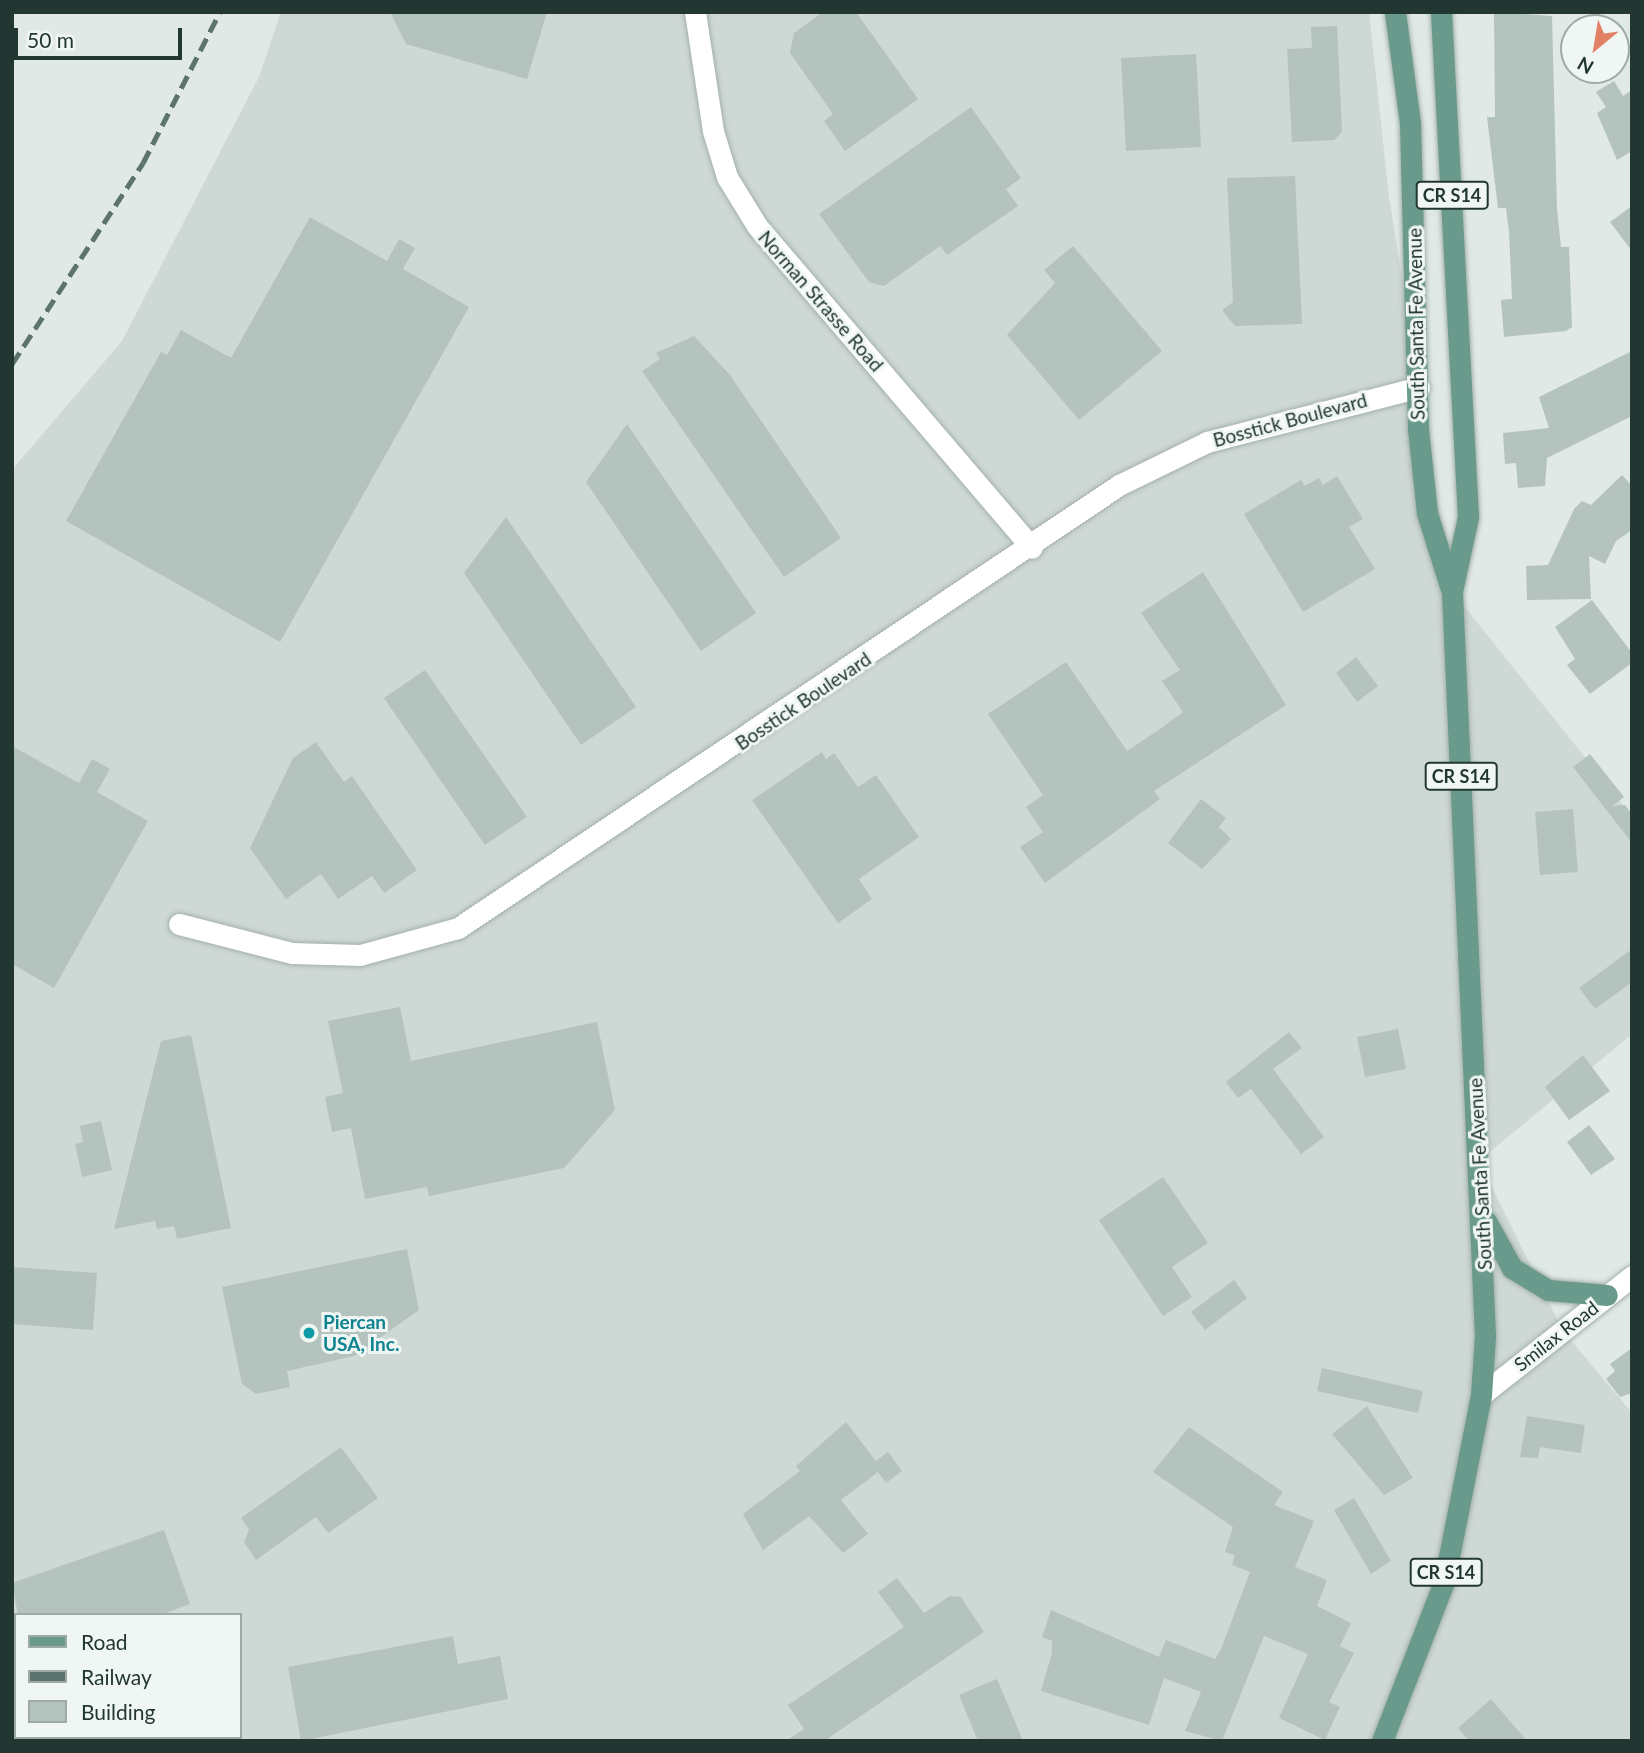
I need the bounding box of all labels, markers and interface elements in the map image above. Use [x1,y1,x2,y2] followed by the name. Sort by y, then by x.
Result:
[18,14,186,58] scale bar
[1560,14,1630,84] north arrow
[27,27,74,52] text: 50 m
[1573,52,1597,80] text: N
[1415,180,1489,210] road number: CR S14
[754,226,888,376] street label: Norman Strasse Road
[1403,227,1429,421] street label: South Santa Fe Avenue
[1210,388,1370,452] street label: Bosstick Boulevard
[731,647,875,755] street label: Bosstick Boulevard
[1424,762,1498,790] road number: CR S14
[1464,1077,1496,1271] street label: South Santa Fe Avenue
[1509,1296,1603,1376] street label: Smilax Road
[323,1311,399,1355] place label: Piercan USA, Inc.
[301,1325,317,1341] marker: Piercan USA, Inc.
[1409,1558,1483,1587] road number: CR S14
[14,1613,242,1739] legend
[81,1629,128,1654] text: Road
[81,1664,152,1689] text: Railway
[81,1699,156,1724] text: Building

